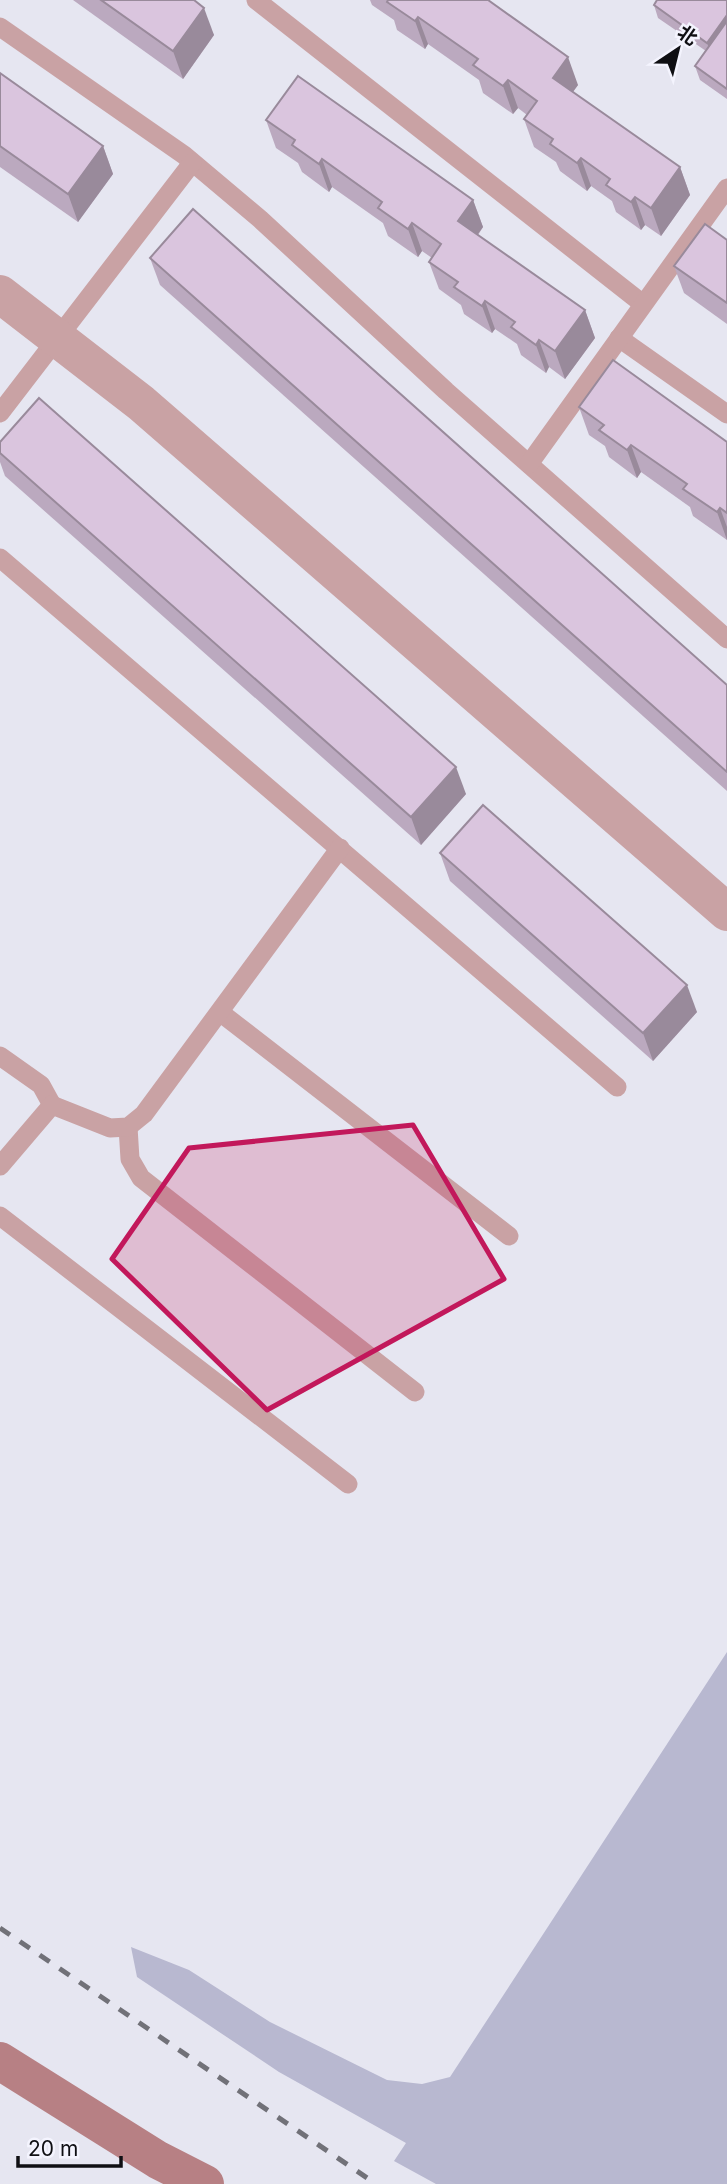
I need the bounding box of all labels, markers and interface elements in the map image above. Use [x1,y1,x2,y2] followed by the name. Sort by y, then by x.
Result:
[643,14,713,84] north arrow
[673,21,702,50] text: 北
[18,2124,121,2168] scale bar
[28,2136,78,2161] text: 20 m

